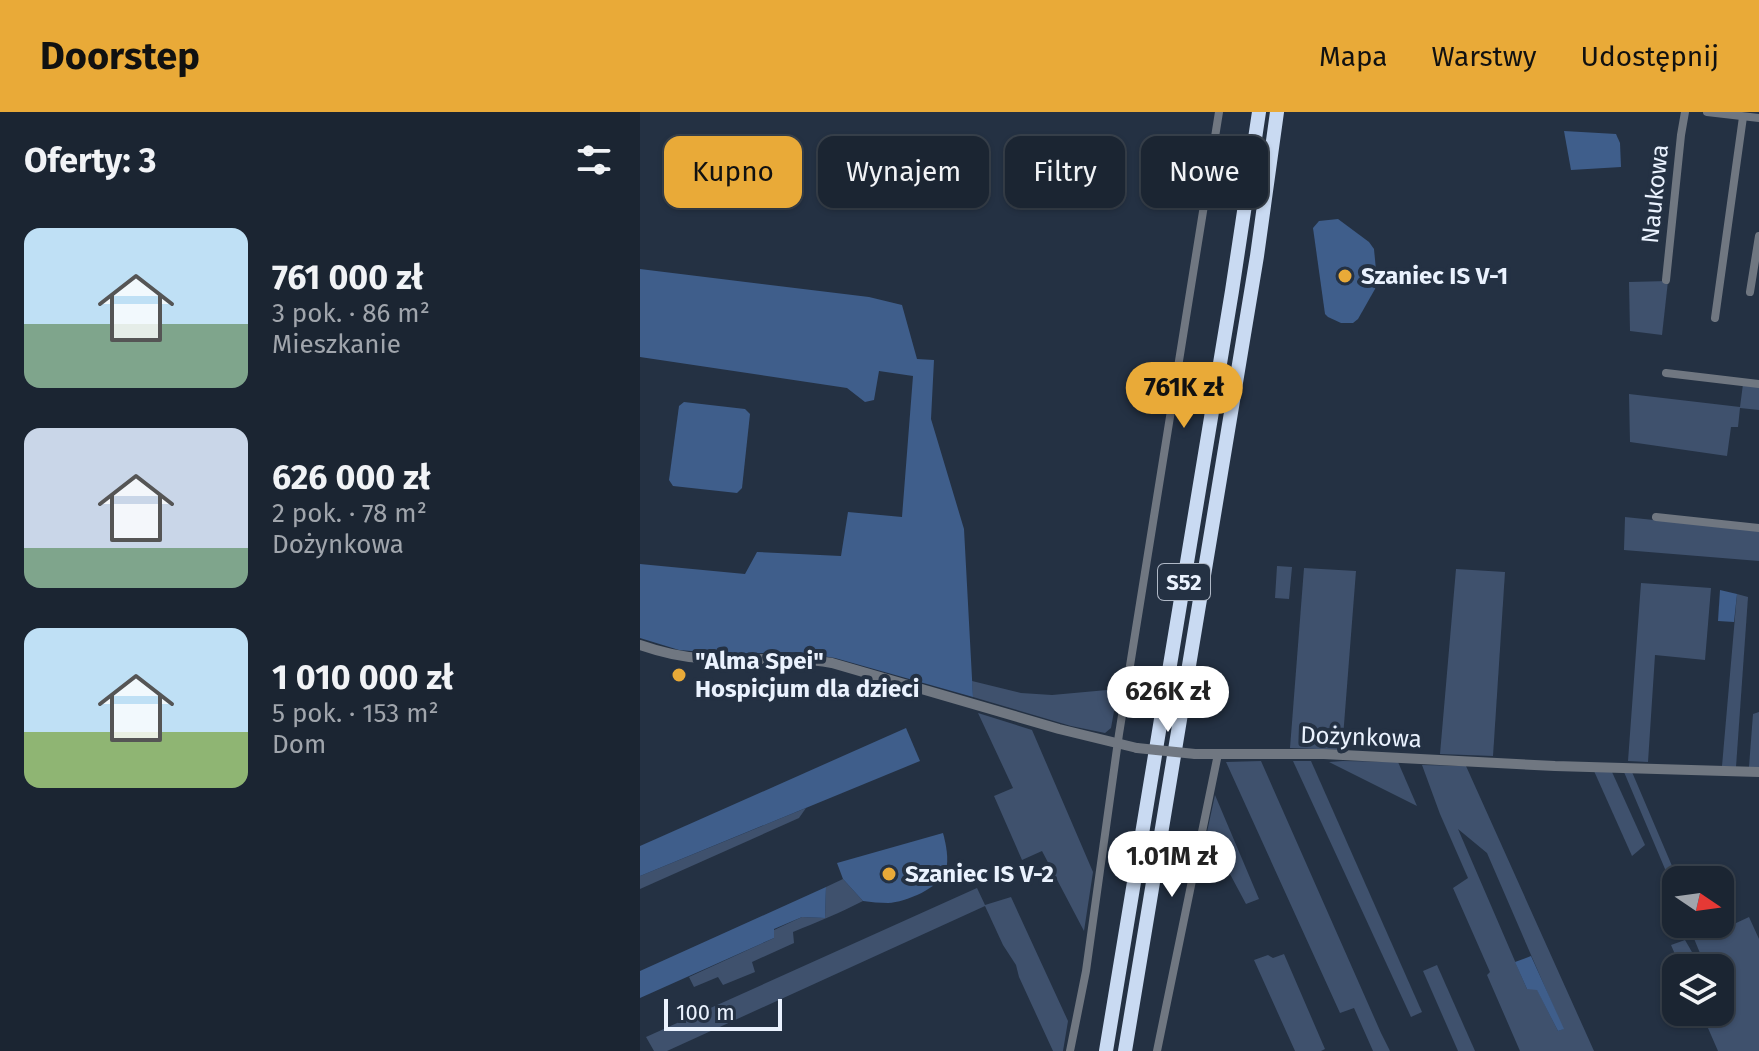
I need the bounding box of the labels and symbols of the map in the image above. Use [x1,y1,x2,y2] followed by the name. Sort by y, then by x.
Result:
[1636,143,1674,245] street label: Naukowa
[1361,262,1508,290] place label: Szaniec IS V-1
[1336,267,1354,285] marker: Szaniec IS V-1
[1110,362,1258,430] pin: 761K zł
[1158,564,1210,600] road number: S52
[695,647,920,703] place label: "Alma Spei" Hospicjum dla dzieci
[670,666,688,684] marker: "Alma Spei" Hospicjum dla dzieci
[1094,666,1242,734] pin: 626K zł
[1300,721,1422,753] street label: Dożynkowa
[1089,831,1255,899] pin: 1.01M zł
[905,860,1054,888] place label: Szaniec IS V-2
[880,865,898,883] marker: Szaniec IS V-2
[1662,866,1734,938] north arrow
[664,995,782,1031] scale bar

